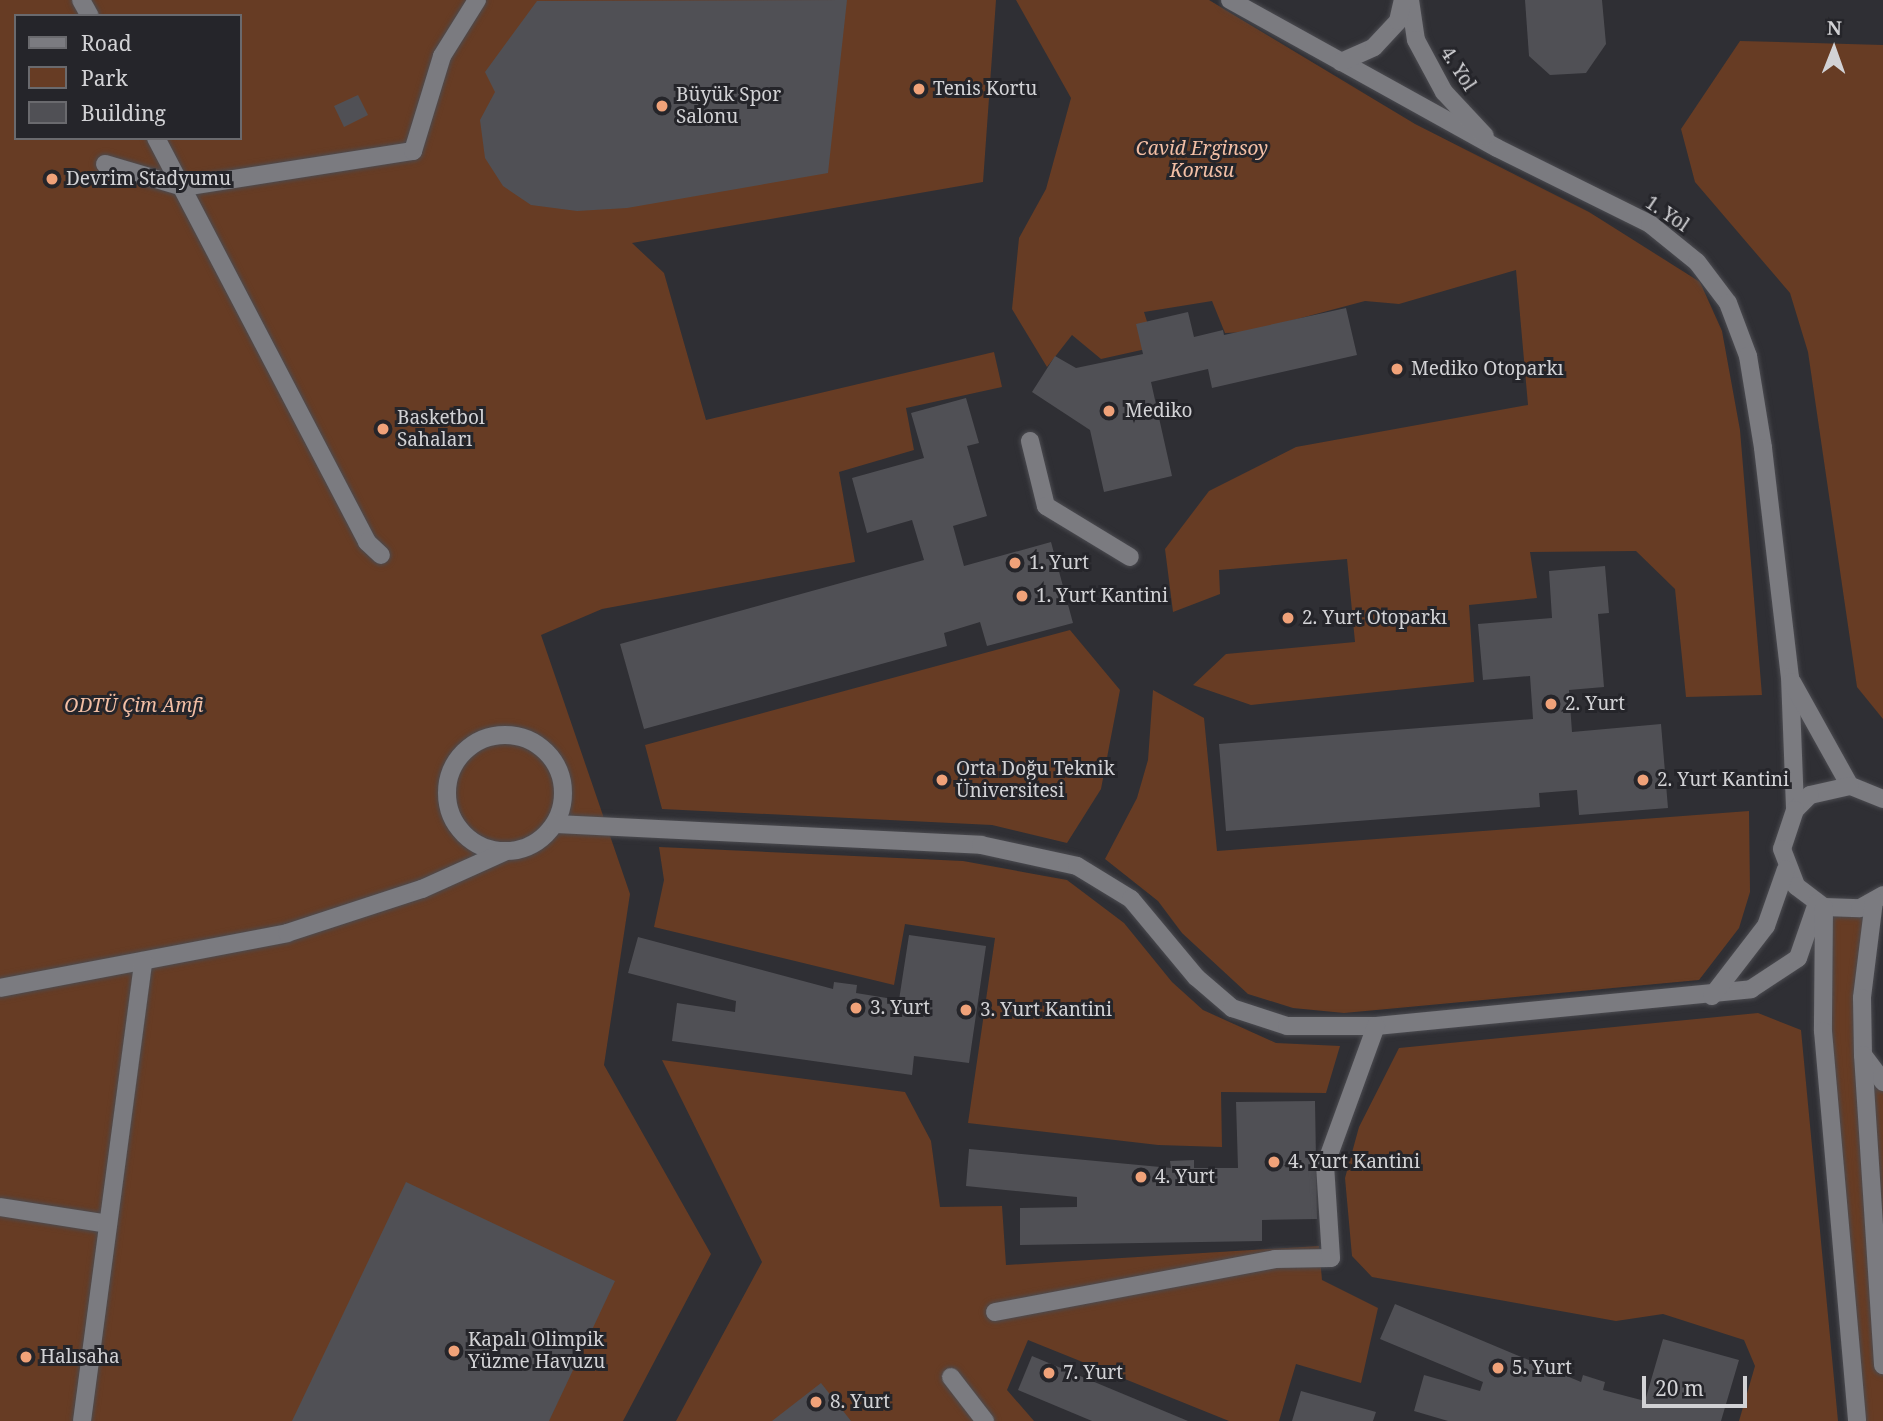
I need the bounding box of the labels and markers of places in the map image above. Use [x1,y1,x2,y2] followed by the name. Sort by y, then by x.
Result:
[933,78,1037,100] place label: Tenis Kortu
[911,81,927,97] marker: Tenis Kortu
[676,84,781,128] place label: Büyük Spor Salonu
[654,98,670,114] marker: Büyük Spor Salonu
[66,168,231,190] place label: Devrim Stadyumu
[44,171,60,187] marker: Devrim Stadyumu
[1411,358,1564,380] place label: Mediko Otoparkı
[1389,361,1405,377] marker: Mediko Otoparkı
[1125,400,1192,422] place label: Mediko
[1099,401,1119,421] marker: Mediko
[397,407,485,451] place label: Basketbol Sahaları
[375,421,391,437] marker: Basketbol Sahaları
[1029,552,1089,574] place label: 1. Yurt
[1007,555,1023,571] marker: 1. Yurt
[1036,585,1168,607] place label: 1. Yurt Kantini
[1014,588,1030,604] marker: 1. Yurt Kantini
[1302,607,1447,629] place label: 2. Yurt Otoparkı
[1280,610,1296,626] marker: 2. Yurt Otoparkı
[1565,693,1625,715] place label: 2. Yurt
[1543,696,1559,712] marker: 2. Yurt
[956,758,1115,802] place label: Orta Doğu Teknik Üniversitesi
[1657,769,1789,791] place label: 2. Yurt Kantini
[934,772,950,788] marker: Orta Doğu Teknik Üniversitesi
[1635,772,1651,788] marker: 2. Yurt Kantini
[870,997,930,1019] place label: 3. Yurt
[980,999,1112,1021] place label: 3. Yurt Kantini
[848,1000,864,1016] marker: 3. Yurt
[958,1002,974,1018] marker: 3. Yurt Kantini
[1288,1151,1420,1173] place label: 4. Yurt Kantini
[1266,1154,1282,1170] marker: 4. Yurt Kantini
[1155,1166,1215,1188] place label: 4. Yurt
[1133,1169,1149,1185] marker: 4. Yurt
[468,1329,605,1373] place label: Kapalı Olimpik Yüzme Havuzu
[446,1343,462,1359] marker: Kapalı Olimpik Yüzme Havuzu
[40,1346,120,1368] place label: Halısaha
[18,1349,34,1365] marker: Halısaha
[1512,1357,1572,1379] place label: 5. Yurt
[1490,1360,1506,1376] marker: 5. Yurt
[1063,1362,1123,1384] place label: 7. Yurt
[1041,1365,1057,1381] marker: 7. Yurt
[830,1391,890,1413] place label: 8. Yurt
[808,1394,824,1410] marker: 8. Yurt

